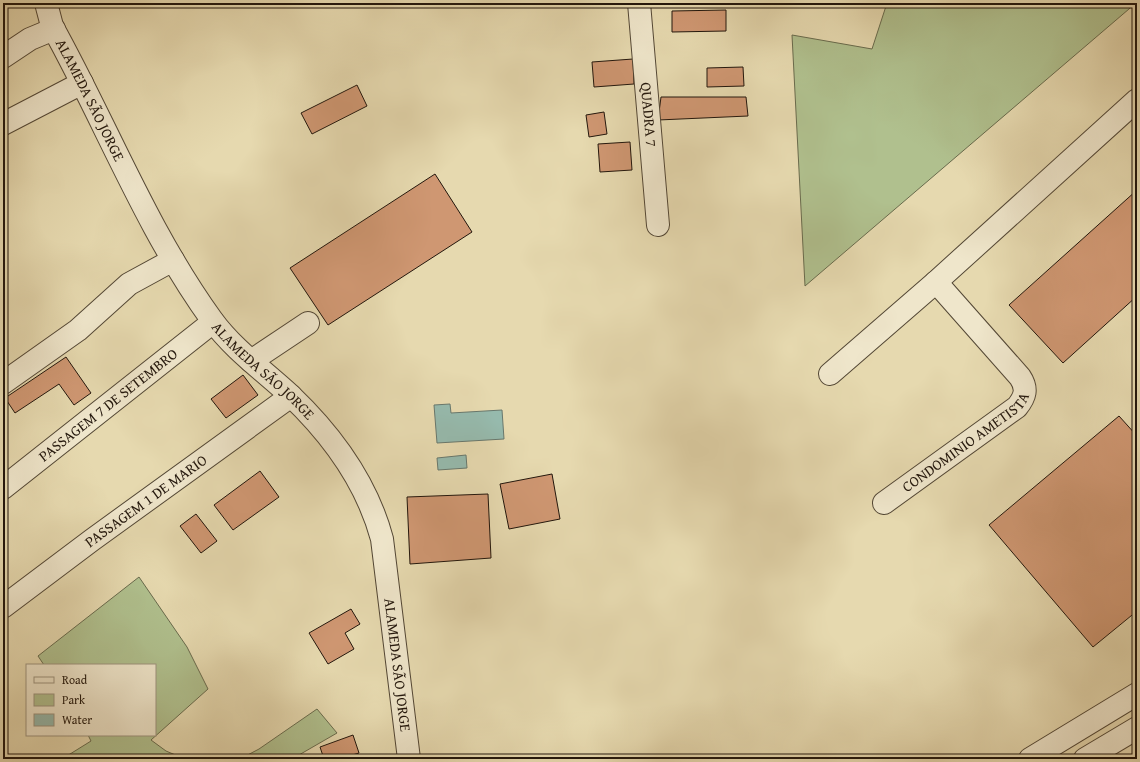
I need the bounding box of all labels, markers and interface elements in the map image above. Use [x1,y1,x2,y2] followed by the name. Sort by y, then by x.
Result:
[51,35,130,165] street label: ALAMEDA SÃO JORGE
[636,81,662,148] street label: QUADRA 7
[207,317,320,424] street label: ALAMEDA SÃO JORGE
[34,343,182,466] street label: PASSAGEM 7 DE SETEMBRO
[897,389,1034,497] street label: CONDOMINIO AMETISTA
[80,449,211,552] street label: PASSAGEM 1 DE MARIO
[379,597,417,733] street label: ALAMEDA SÃO JORGE
[26,664,156,736] legend
[62,671,88,688] text: Road
[62,691,86,708] text: Park
[62,711,92,728] text: Water

